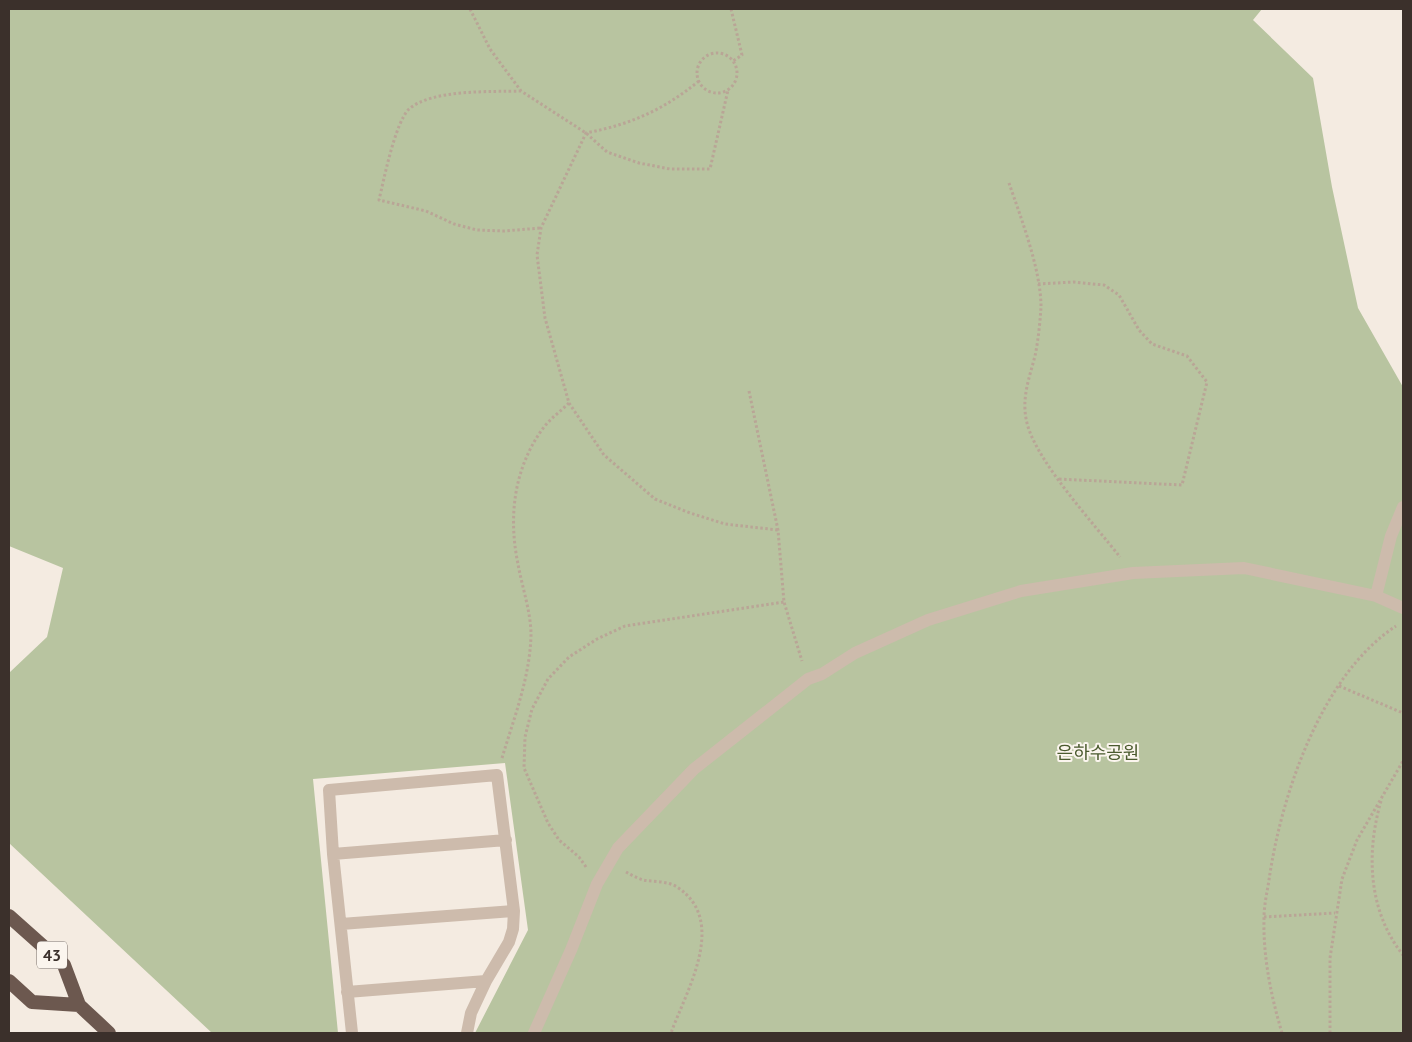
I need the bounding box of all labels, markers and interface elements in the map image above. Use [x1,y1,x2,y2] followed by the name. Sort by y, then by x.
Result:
[1057,741,1139,764] park label: 은하수공원
[37,942,67,968] road number: 43

